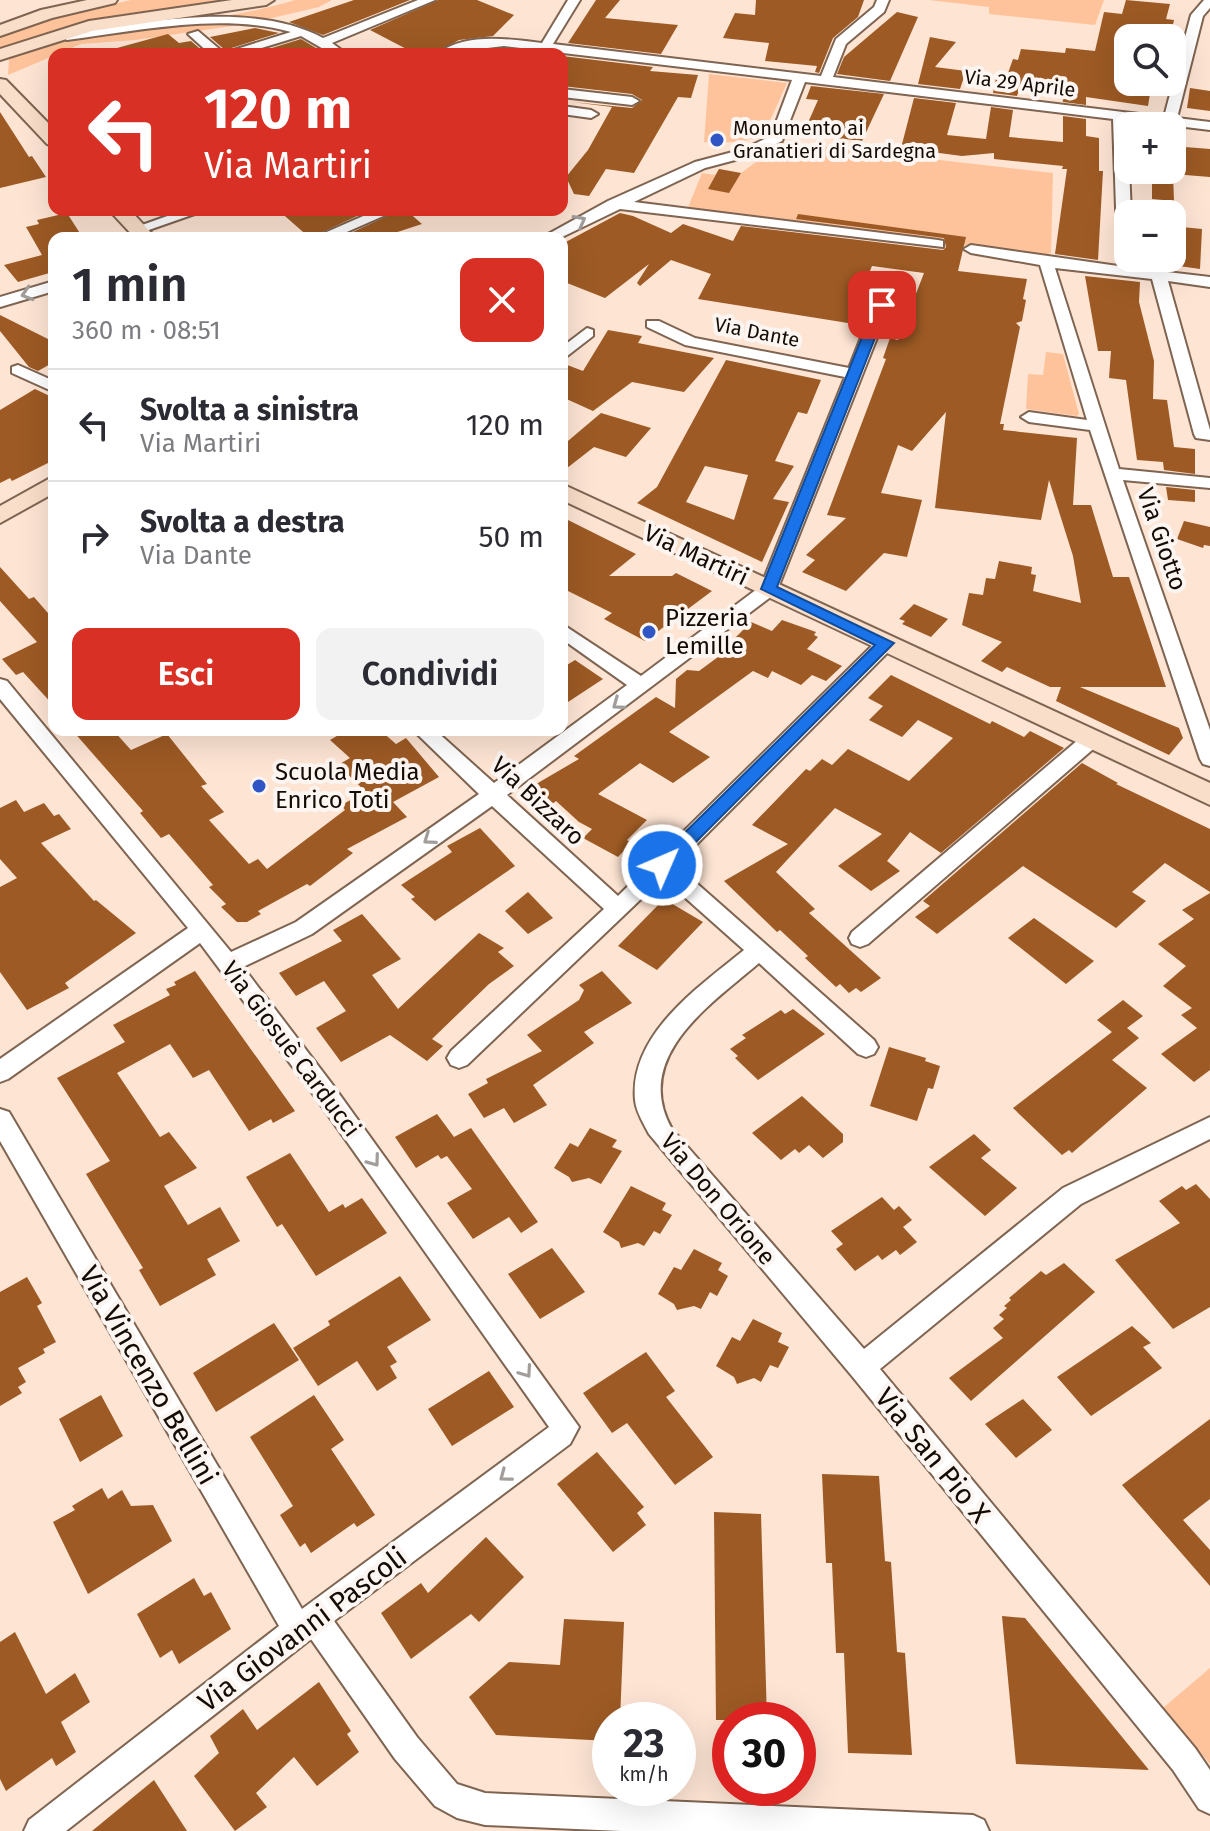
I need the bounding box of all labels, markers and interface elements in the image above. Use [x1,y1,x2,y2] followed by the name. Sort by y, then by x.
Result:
[1114,24,1186,272] map controls
[1114,24,1186,96] button: search
[963,64,1077,102] street label: Via 29 Aprile
[204,76,352,143] text: 120 m
[72,80,176,184] icon: left
[1114,112,1186,184] button: +
[733,116,936,163] place label: Monumento ai Granatieri di Sardegna
[708,131,726,149] marker: Monumento ai Granatieri di Sardegna
[204,144,372,188] text: Via Martiri
[1114,200,1186,272] button: −
[572,216,587,231] one-way arrow
[72,256,188,314] text: 1 min
[460,258,544,342] button: close
[848,271,916,339] pin
[860,283,904,327] icon: arrive
[21,285,34,301] one-way arrow
[712,312,802,352] street label: Via Dante
[72,315,221,346] text: 360 m · 08:51
[140,392,359,428] text: Svolta a sinistra
[72,403,116,447] icon: left
[466,407,544,443] text: 120 m
[140,428,261,459] text: Via Martiri
[1131,484,1193,594] street label: Via Giotto
[140,504,345,540] text: Svolta a destra
[72,515,116,559] icon: right
[479,519,544,555] text: 50 m
[639,519,753,591] street label: Via Martiri
[140,540,252,571] text: Via Dante
[665,604,749,660] place label: Pizzeria Lemille
[640,623,658,641] marker: Pizzeria Lemille
[72,628,300,720] button: Esci
[316,628,544,720] button: Condividi
[612,694,626,709] one-way arrow
[486,751,590,851] street label: Via Bizzaro
[275,758,420,814] place label: Scuola Media Enrico Toti
[250,777,268,795] marker: Scuola Media Enrico Toti
[620,823,704,907] position arrow
[424,829,438,844] one-way arrow
[216,956,366,1142] street label: Via Giosuè Carducci
[655,1127,781,1271] street label: Via Don Orione
[364,1152,379,1166] one-way arrow
[72,1260,225,1491] street label: Via Vincenzo Bellini
[516,1363,530,1378] one-way arrow
[868,1381,997,1529] street label: Via San Pio X
[499,1466,514,1481] one-way arrow
[191,1540,413,1719] street label: Via Giovanni Pascoli
[712,1702,816,1806] speed limit sign: 30
[623,1720,665,1768] text: 23
[619,1762,669,1786] text: km/h

